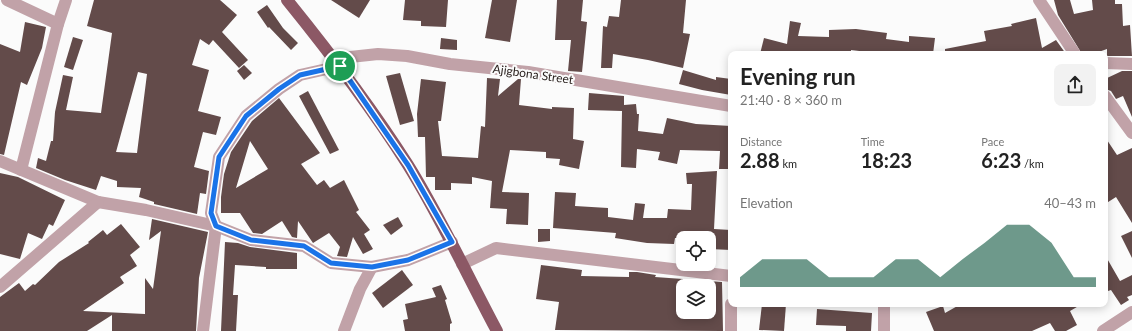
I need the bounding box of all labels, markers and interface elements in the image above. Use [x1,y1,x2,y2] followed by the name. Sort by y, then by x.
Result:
[323,49,357,83] pin
[329,55,351,77] icon: arrive
[492,61,575,87] street label: Ajigbona Street
[740,63,856,90] text: Evening run
[1054,64,1096,106] button: share
[740,92,842,108] text: 21:40 · 8 × 360 m
[740,135,782,148] text: Distance
[861,135,885,148] text: Time
[981,135,1004,148] text: Pace
[740,148,780,172] text: 2.88
[861,148,912,172] text: 18:23
[981,148,1021,172] text: 6:23
[780,157,797,170] text: km
[1021,157,1044,170] text: /km
[740,195,793,211] text: Elevation
[1044,195,1096,211] text: 40–43 m
[676,231,716,319] map controls
[676,231,716,271] button: locate
[676,279,716,319] button: layers

